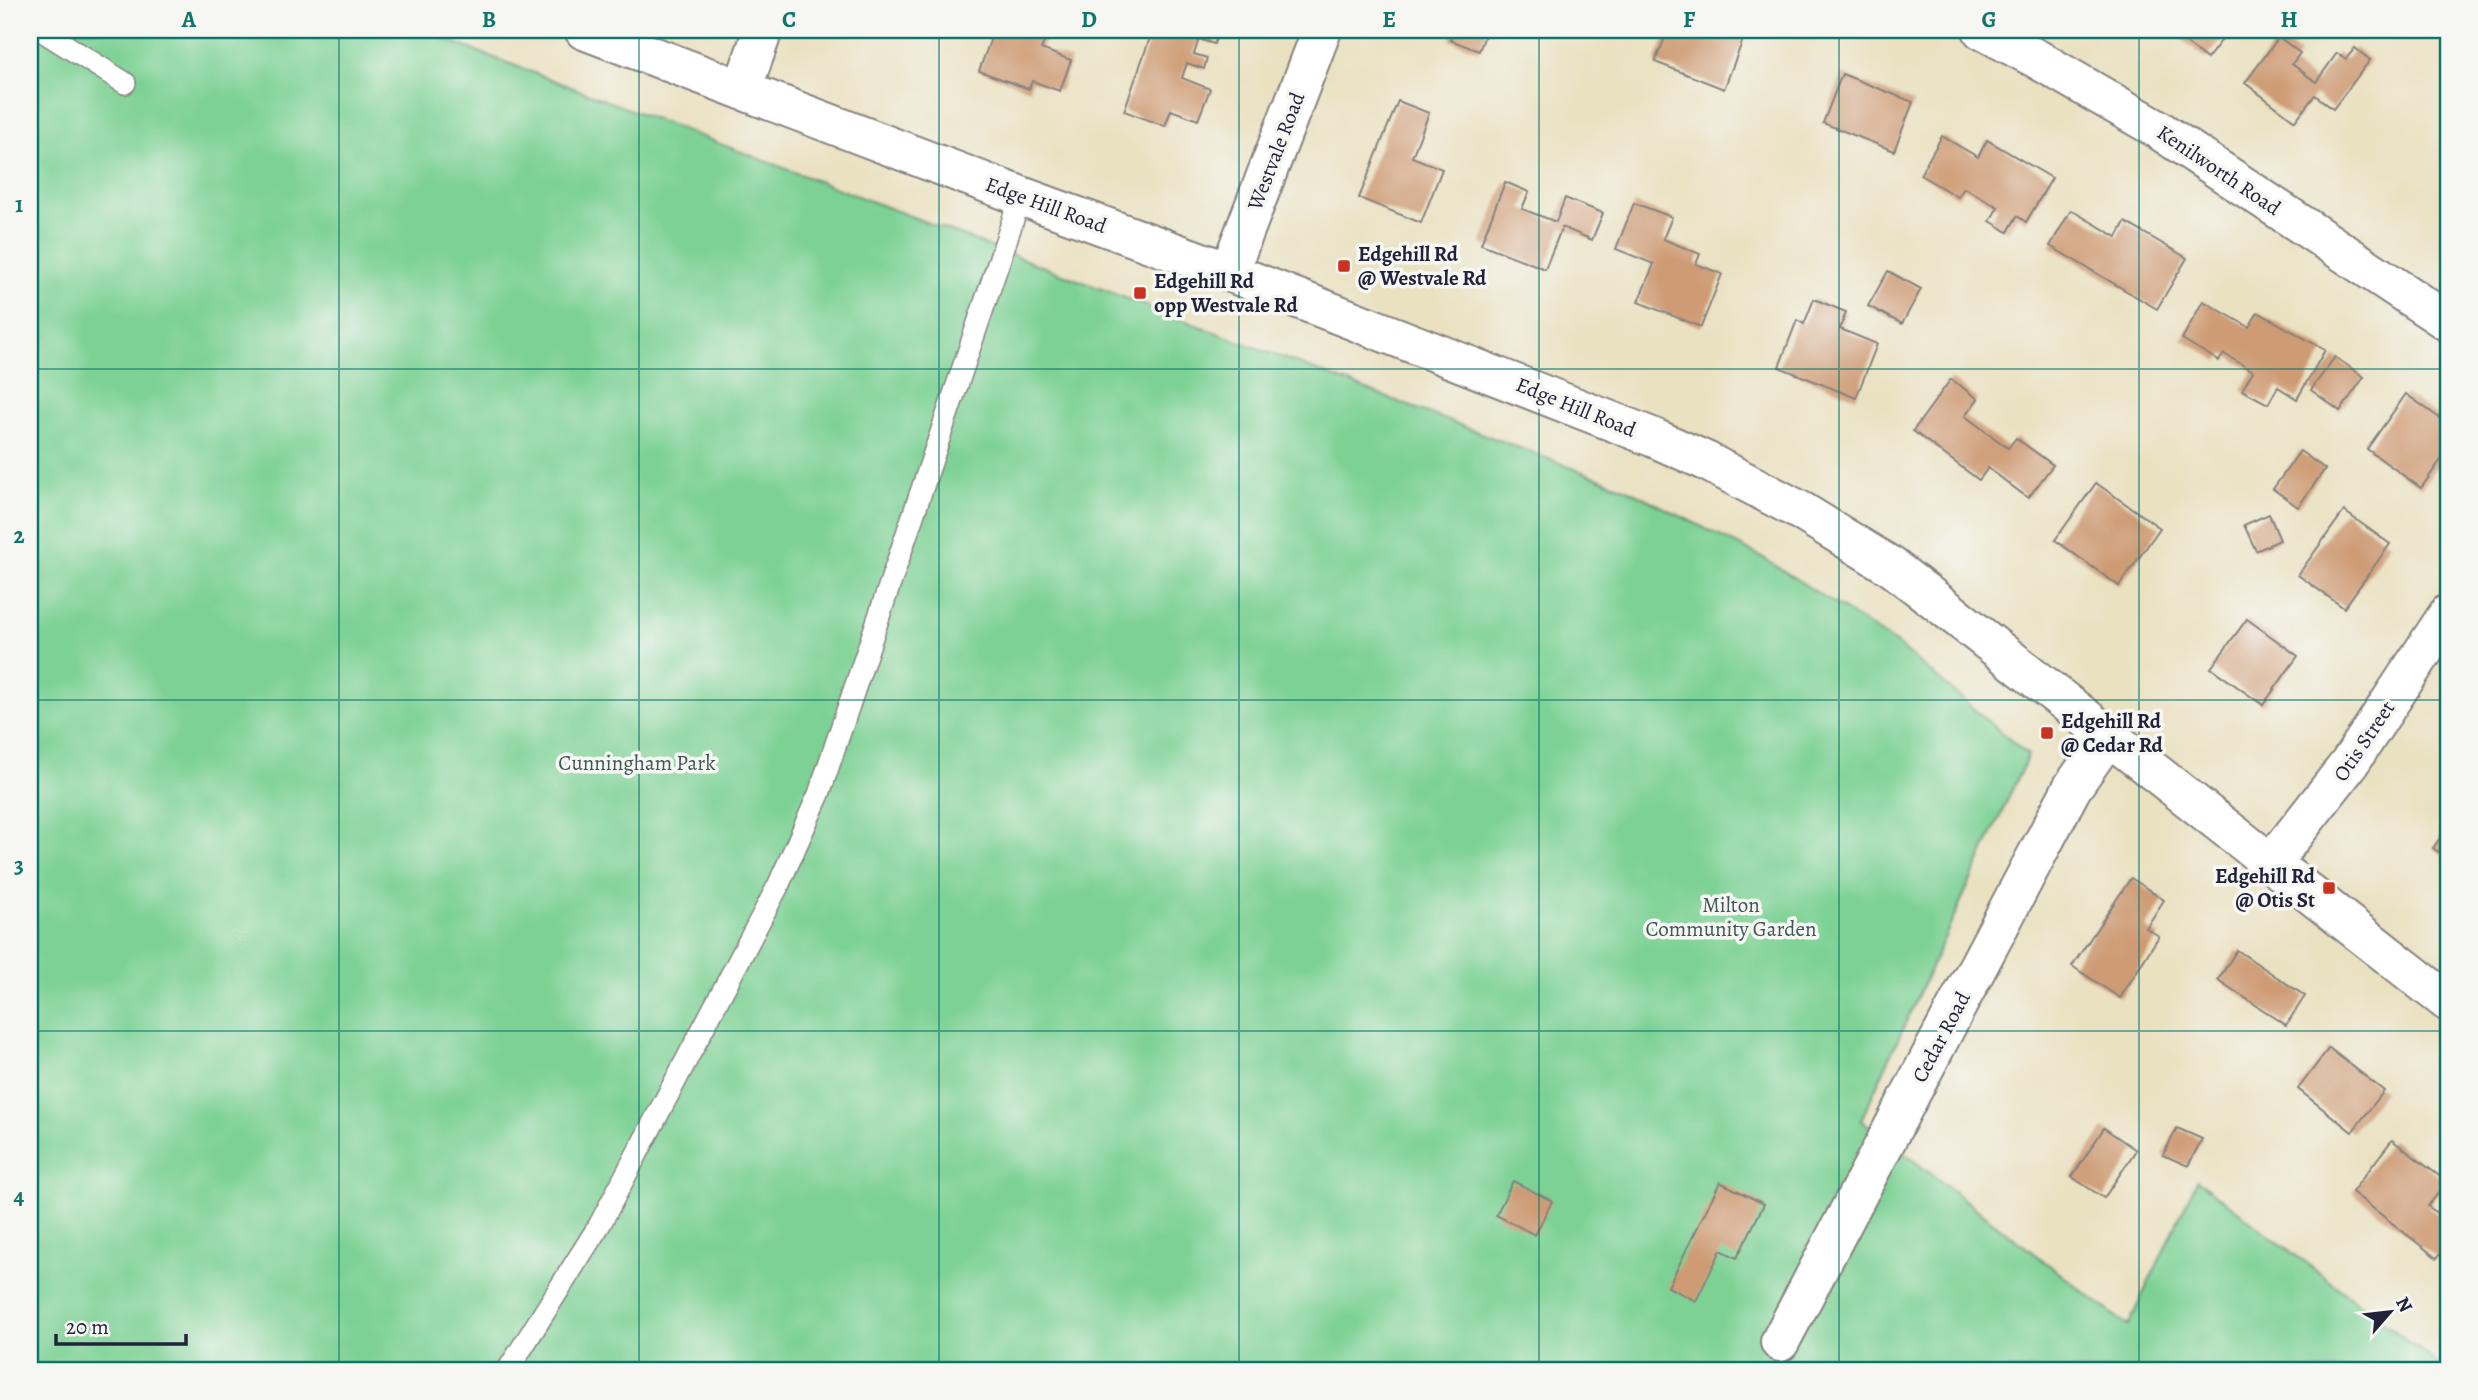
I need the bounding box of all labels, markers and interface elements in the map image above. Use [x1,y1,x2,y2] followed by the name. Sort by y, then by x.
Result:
[181,4,197,35] text: A
[482,4,496,35] text: B
[782,4,796,35] text: C
[1081,4,1097,35] text: D
[1382,4,1396,35] text: E
[1683,4,1696,35] text: F
[1981,4,1997,35] text: G
[2280,4,2298,35] text: H
[1240,87,1312,215] street label: Westvale Road
[2152,118,2287,222] street label: Kenilworth Road
[982,170,1111,240] street label: Edge Hill Road
[15,189,23,220] text: 1
[1358,240,1487,292] place label: Edgehill Rd @ Westvale Rd
[1336,258,1352,274] marker: Edgehill Rd @ Westvale Rd
[1154,267,1298,319] place label: Edgehill Rd opp Westvale Rd
[1132,285,1148,301] marker: Edgehill Rd opp Westvale Rd
[1512,370,1641,444] street label: Edge Hill Road
[13,520,25,551] text: 2
[2327,695,2401,787] street label: Otis Street
[2061,707,2164,759] place label: Edgehill Rd @ Cedar Rd
[2039,725,2055,741] marker: Edgehill Rd @ Cedar Rd
[558,749,716,777] park label: Cunningham Park
[14,850,24,881] text: 3
[2215,862,2316,914] place label: Edgehill Rd @ Otis St
[2321,880,2337,896] marker: Edgehill Rd @ Otis St
[1646,891,1816,943] park label: Milton Community Garden
[1905,986,1977,1087] street label: Cedar Road
[14,1181,25,1212] text: 4
[2356,1278,2426,1348] north arrow
[2389,1292,2419,1317] text: N
[56,1302,186,1346] scale bar
[66,1313,109,1341] text: 20 m

